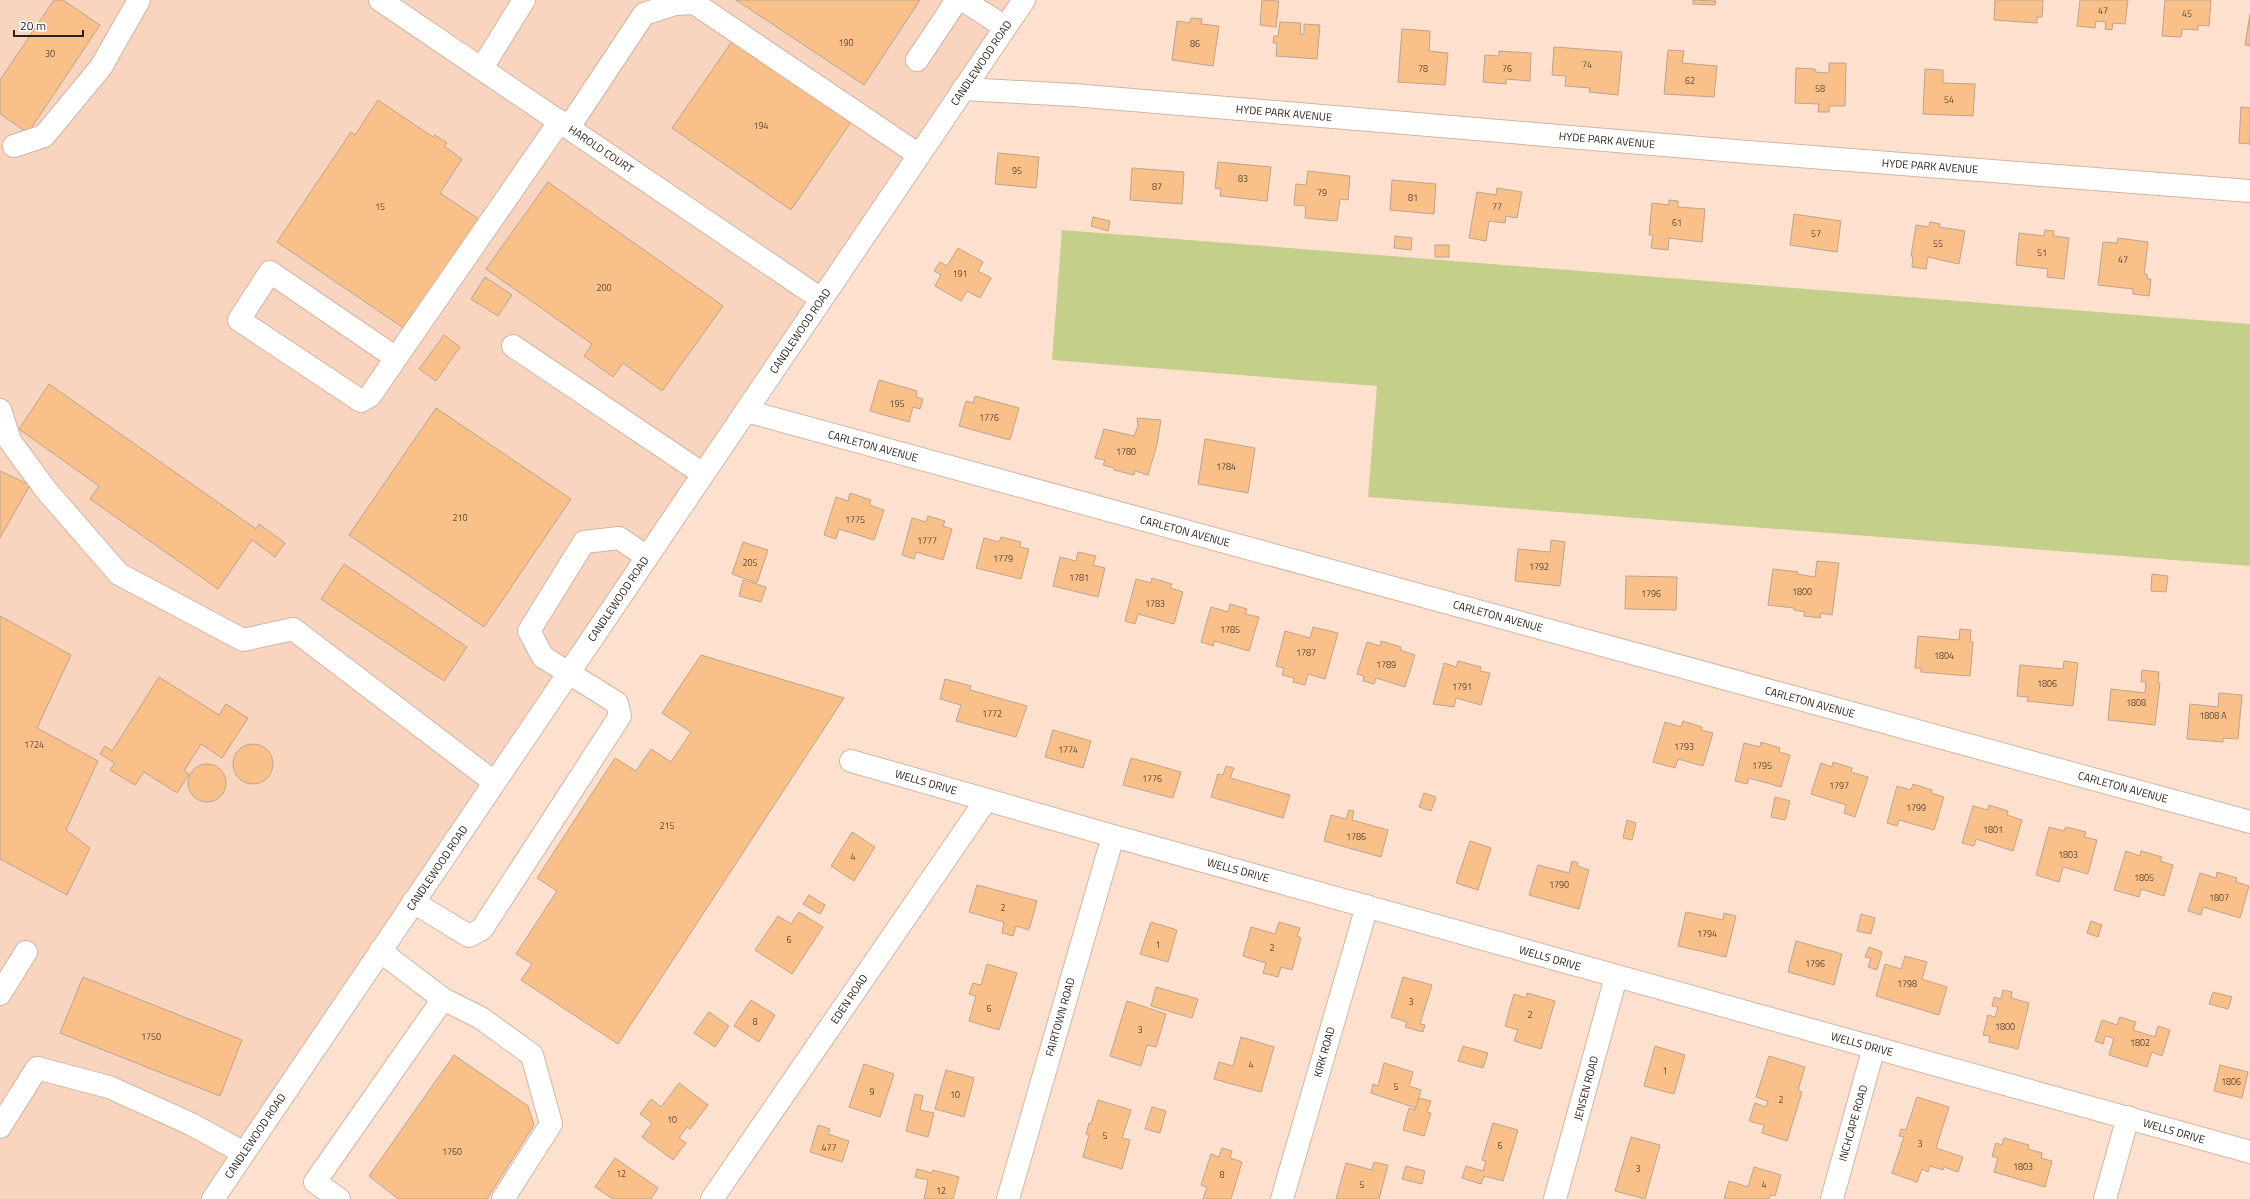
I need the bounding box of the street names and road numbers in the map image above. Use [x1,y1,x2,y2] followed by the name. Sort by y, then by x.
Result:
[946,17,1016,109] street label: CANDLEWOOD ROAD
[1235,101,1333,125] street label: HYDE PARK AVENUE
[565,121,637,177] street label: HAROLD COURT
[1558,128,1656,152] street label: HYDE PARK AVENUE
[1881,155,1979,177] street label: HYDE PARK AVENUE
[765,285,835,377] street label: CANDLEWOOD ROAD
[826,426,920,466] street label: CARLETON AVENUE
[1138,511,1232,551] street label: CARLETON AVENUE
[583,553,653,645] street label: CANDLEWOOD ROAD
[1451,596,1545,636] street label: CARLETON AVENUE
[1763,682,1857,722] street label: CARLETON AVENUE
[893,766,959,798] street label: WELLS DRIVE
[2076,767,2170,807] street label: CARLETON AVENUE
[402,822,472,914] street label: CANDLEWOOD ROAD
[1205,854,1271,886] street label: WELLS DRIVE
[1517,942,1583,974] street label: WELLS DRIVE
[827,971,871,1027] street label: EDEN ROAD
[1041,976,1079,1058] street label: FAIRTOWN ROAD
[1309,1025,1339,1079] street label: KIRK ROAD
[1829,1028,1895,1060] street label: WELLS DRIVE
[1570,1054,1602,1122] street label: JENSEN ROAD
[1834,1083,1872,1163] street label: INCHCAPE ROAD
[220,1090,290,1182] street label: CANDLEWOOD ROAD
[2141,1115,2207,1147] street label: WELLS DRIVE

